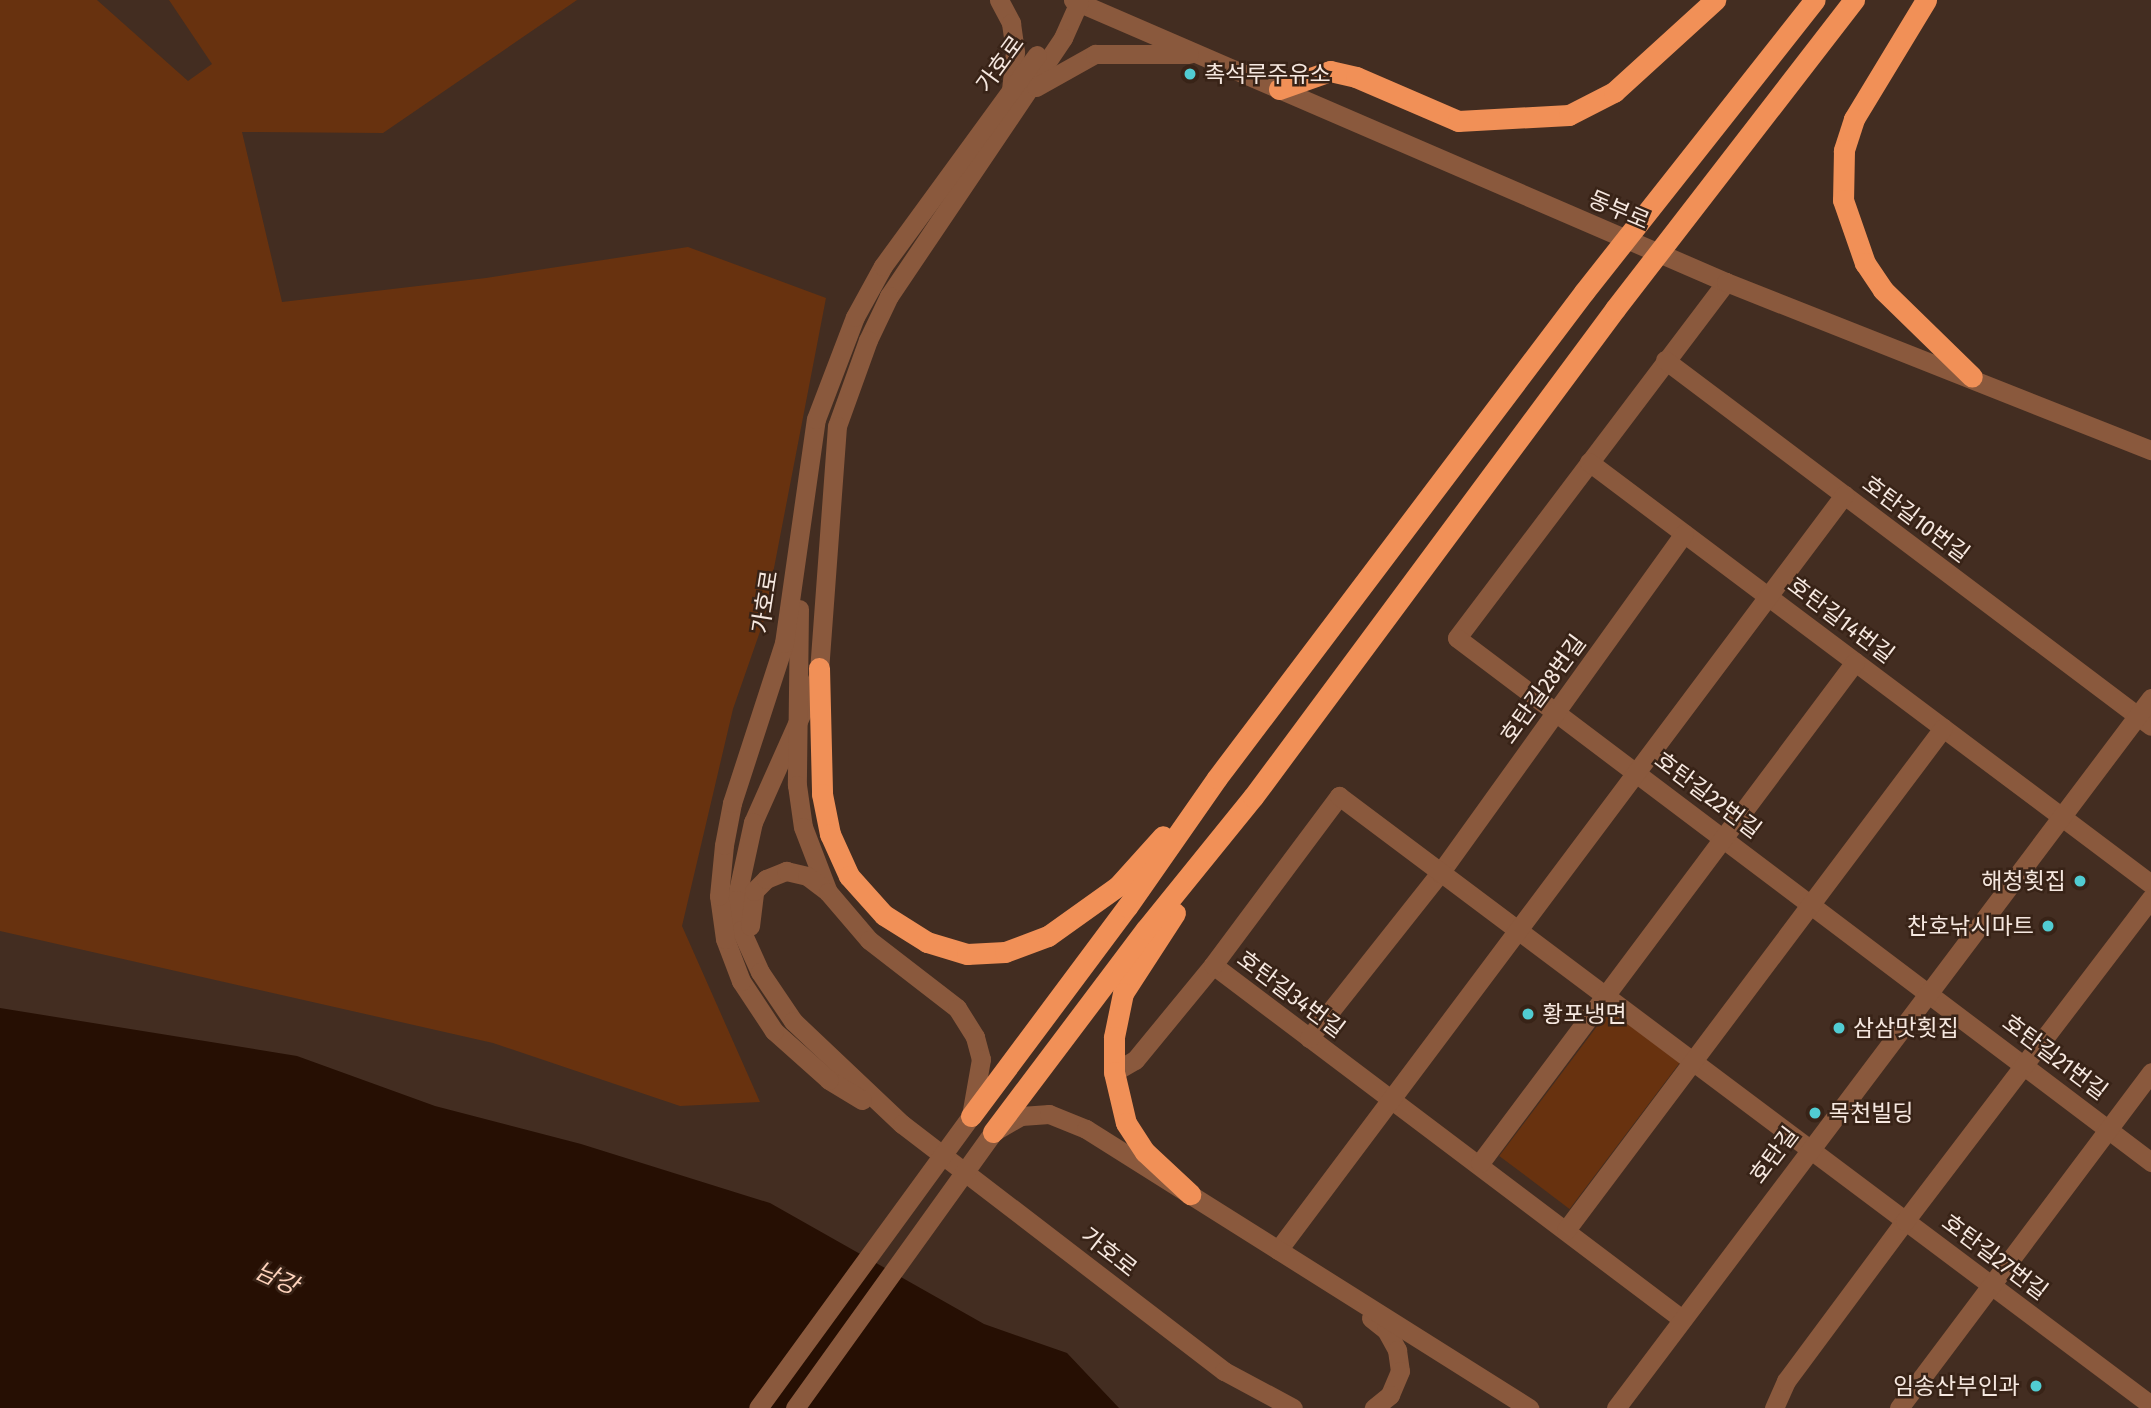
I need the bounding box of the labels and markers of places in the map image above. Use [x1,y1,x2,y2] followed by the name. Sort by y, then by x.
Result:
[1204,60,1331,88] place label: 촉석루주유소
[1182,66,1198,82] marker: 촉석루주유소
[1981,867,2066,895] place label: 해청횟집
[2072,873,2088,889] marker: 해청횟집
[1907,912,2034,940] place label: 찬호낚시마트
[2040,918,2056,934] marker: 찬호낚시마트
[1542,1000,1627,1028] place label: 황포냉면
[1520,1006,1536,1022] marker: 황포냉면
[1853,1014,1959,1042] place label: 삼삼맛횟집
[1831,1020,1847,1036] marker: 삼삼맛횟집
[1829,1099,1914,1127] place label: 목천빌딩
[1807,1105,1823,1121] marker: 목천빌딩
[1893,1372,2020,1400] place label: 임송산부인과
[2026,1376,2046,1396] marker: 임송산부인과

